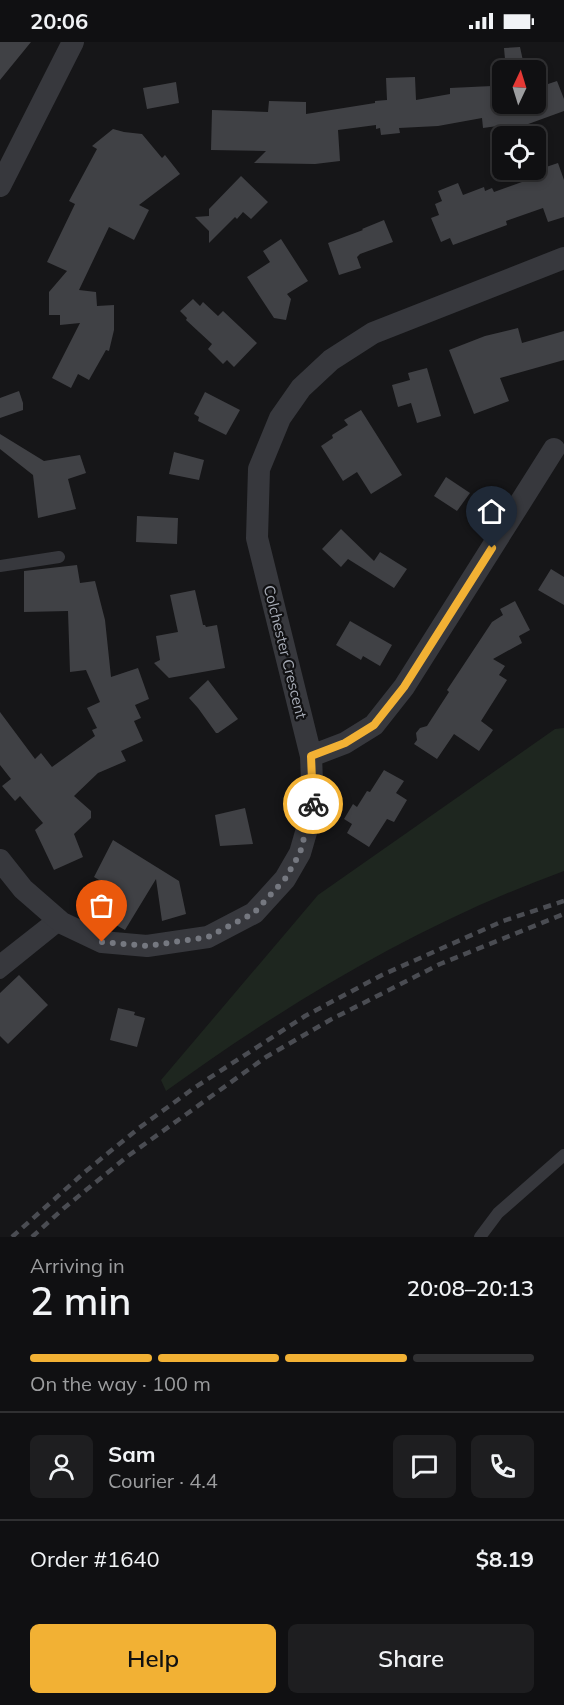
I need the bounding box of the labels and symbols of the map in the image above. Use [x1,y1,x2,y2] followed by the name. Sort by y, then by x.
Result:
[492,60,546,114] north arrow
[466,486,517,548] pin
[260,583,311,721] street label: Colchester Crescent
[283,774,343,834] courier
[76,880,127,942] pin

